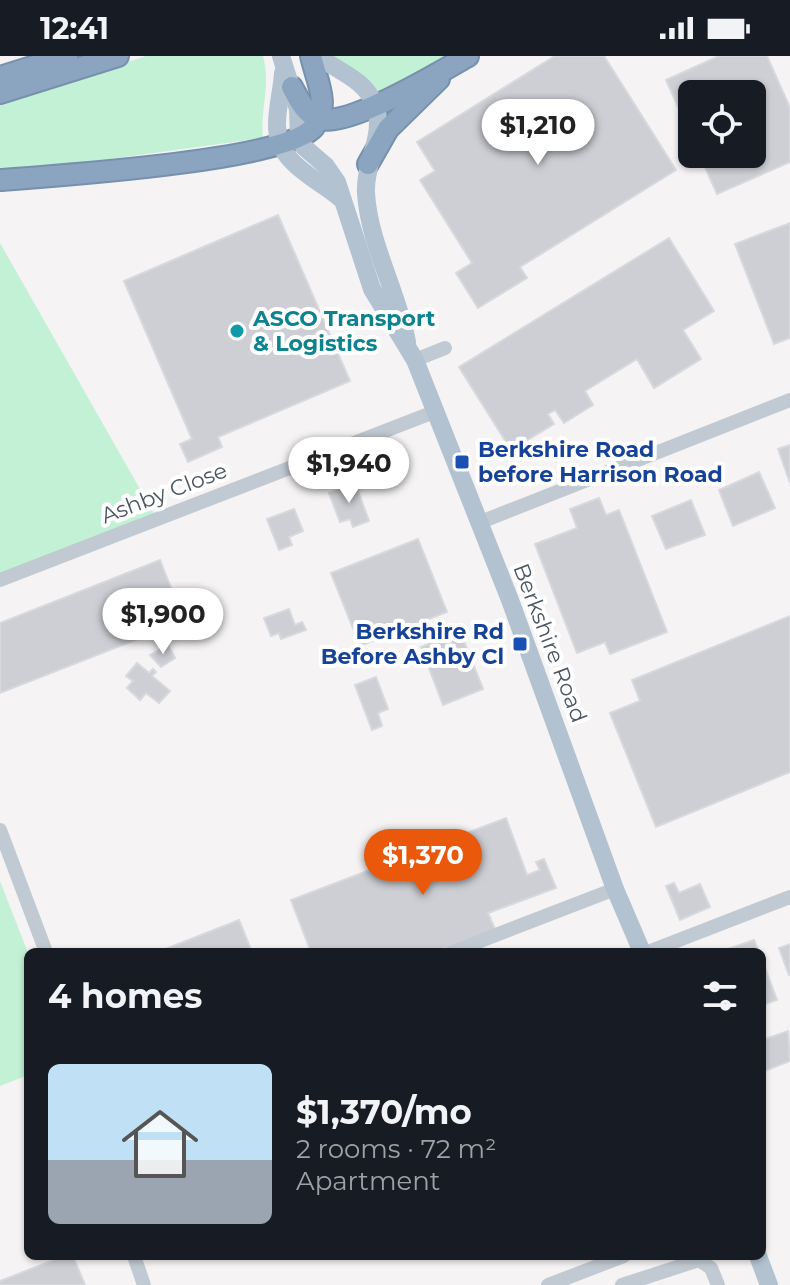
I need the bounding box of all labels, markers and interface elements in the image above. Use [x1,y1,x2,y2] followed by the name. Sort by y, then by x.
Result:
[40,10,109,47] text: 12:41
[678,80,766,168] map controls
[678,80,766,168] button: locate
[473,99,603,167] pin: $1,210
[500,109,576,141] text: $1,210
[252,305,436,357] place label: ASCO Transport & Logistics
[228,322,246,340] marker: ASCO Transport & Logistics
[478,436,723,488] place label: Berkshire Road before Harrison Road
[284,437,414,505] pin: $1,940
[306,447,392,479] text: $1,940
[453,453,471,471] marker: Berkshire Road before Harrison Road
[97,457,231,529] street label: Ashby Close
[507,560,593,726] street label: Berkshire Road
[98,588,228,656] pin: $1,900
[120,598,206,630] text: $1,900
[321,618,504,670] place label: Berkshire Rd Before Ashby Cl
[511,635,529,653] marker: Berkshire Rd Before Ashby Cl
[358,829,488,897] pin: $1,370
[382,839,464,871] text: $1,370
[698,974,742,1018] icon: filters
[48,975,202,1017] text: 4 homes
[296,1091,472,1133] text: $1,370/mo
[112,1096,208,1192] icon: home
[296,1133,496,1165] text: 2 rooms · 72 m²
[296,1165,440,1197] text: Apartment

